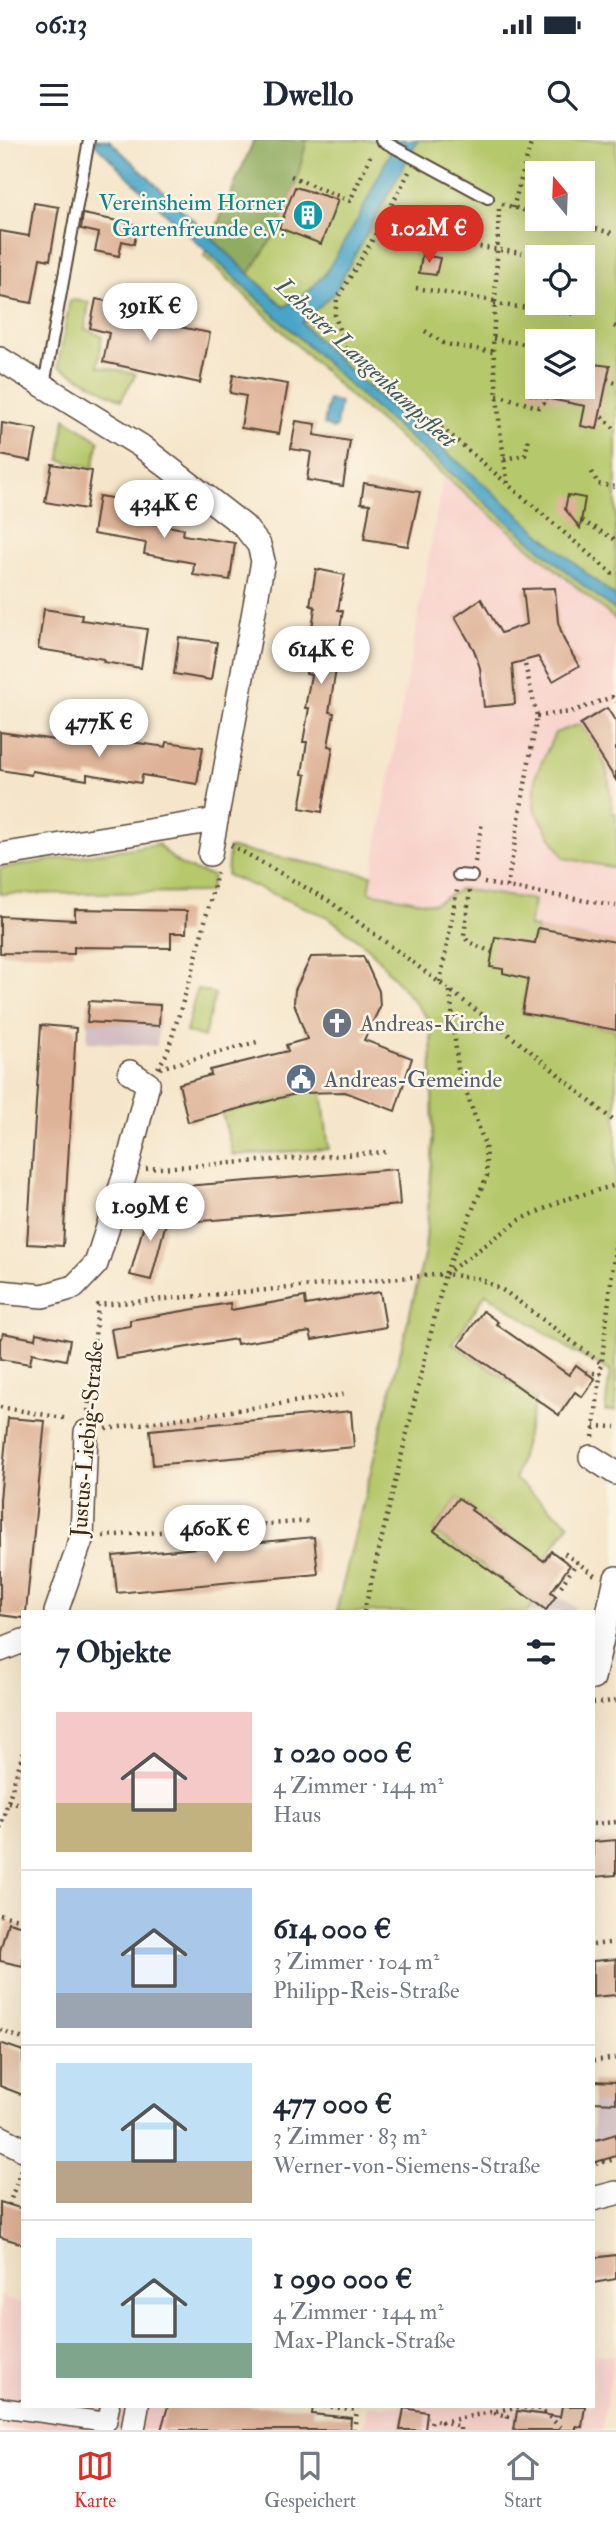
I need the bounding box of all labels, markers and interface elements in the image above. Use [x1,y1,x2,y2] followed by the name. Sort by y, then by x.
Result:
[35,9,87,41] text: 06:13
[263,75,353,115] text: Dwello
[35,76,73,114] icon: menu
[543,76,581,114] icon: search
[525,161,595,231] north arrow
[525,161,595,399] map controls
[98,188,285,243] place label: Vereinsheim Horner Gartenfreunde e.V.
[291,198,325,232] building icon: Vereinsheim Horner Gartenfreunde e.V.
[364,206,494,265] pin: 1.02M €
[391,213,467,242] text: 1.02M €
[525,245,595,315] button: locate
[268,270,464,456] water label: Lehester Langenkampsfleet
[93,284,207,343] pin: 391K €
[118,291,182,320] text: 391K €
[525,329,595,399] button: layers
[107,480,221,540] pin: 434K €
[130,488,198,517] text: 434K €
[264,626,378,686] pin: 614K €
[288,634,354,663] text: 614K €
[42,700,156,759] pin: 477K €
[65,707,133,736] text: 477K €
[320,1006,354,1040] church icon: Andreas-Kirche
[359,1009,505,1038] place label: Andreas-Kirche
[284,1062,318,1096] public building icon: Andreas-Gemeinde
[323,1065,502,1094] place label: Andreas-Gemeinde
[85,1184,215,1243] pin: 1.09M €
[112,1191,188,1220] text: 1.09M €
[64,1339,110,1539] street label: Justus-Liebig-Straße
[158,1506,272,1565] pin: 460K €
[180,1513,250,1542] text: 460K €
[522,1633,560,1671] icon: filters
[56,1634,171,1671] text: 7 Objekte
[273,1734,412,1771] text: 1 020 000 €
[112,1740,196,1824] icon: home
[273,1771,444,1800] text: 4 Zimmer · 144 m²
[273,1800,321,1829] text: Haus
[273,1910,391,1947] text: 614 000 €
[112,1916,196,2000] icon: home
[273,1947,439,1976] text: 3 Zimmer · 104 m²
[273,1976,460,2005] text: Philipp-Reis-Straße
[273,2085,392,2122] text: 477 000 €
[112,2091,196,2175] icon: home
[273,2122,427,2151] text: 3 Zimmer · 83 m²
[273,2151,540,2180] text: Werner-von-Siemens-Straße
[273,2260,412,2297] text: 1 090 000 €
[112,2266,196,2350] icon: home
[273,2297,444,2326] text: 4 Zimmer · 144 m²
[273,2326,455,2355] text: Max-Planck-Straße
[74,2447,116,2513] tab: Karte
[264,2447,356,2513] tab: Gespeichert
[504,2447,542,2513] tab: Start

